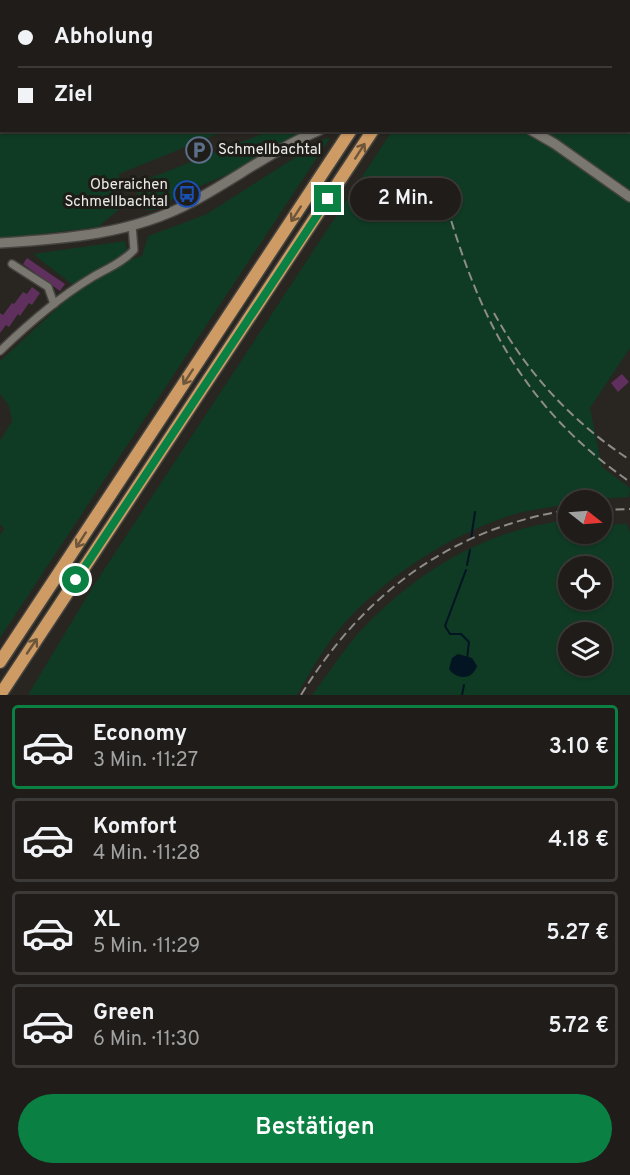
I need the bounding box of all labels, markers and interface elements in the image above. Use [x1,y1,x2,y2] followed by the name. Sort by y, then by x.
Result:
[54,24,153,51] text: Abholung
[54,82,93,109] text: Ziel
[184,135,214,165] parking icon: Schmellbachtal
[218,141,322,160] place label: Schmellbachtal
[354,143,366,159] one-way arrow
[64,176,168,212] place label: Oberaichen Schmellbachtal
[349,178,460,220] callout: 2 Min.
[172,179,202,209] bus stop icon: Oberaichen Schmellbachtal
[314,185,341,212] route end
[378,186,433,212] text: 2 Min.
[289,206,302,223] one-way arrow
[182,368,194,385] one-way arrow
[558,490,612,544] north arrow
[558,490,612,676] map controls
[75,531,87,548] one-way arrow
[558,556,612,610] button: locate
[62,566,89,593] route start
[558,622,612,676] button: layers
[27,638,39,655] one-way arrow
[21,720,75,774] icon: car
[93,721,187,748] text: Economy
[549,734,609,761] text: 3.10 €
[93,748,198,774] text: 3 Min. · 11:27
[21,813,75,867] icon: car
[93,814,177,841] text: Komfort
[548,827,609,854] text: 4.18 €
[93,841,200,867] text: 4 Min. · 11:28
[21,906,75,960] icon: car
[93,907,120,934] text: XL
[546,920,609,947] text: 5.27 €
[93,934,200,960] text: 5 Min. · 11:29
[21,999,75,1053] icon: car
[93,1000,155,1027] text: Green
[548,1013,609,1040] text: 5.72 €
[93,1027,200,1053] text: 6 Min. · 11:30
[18,1094,612,1163] button: Bestätigen

